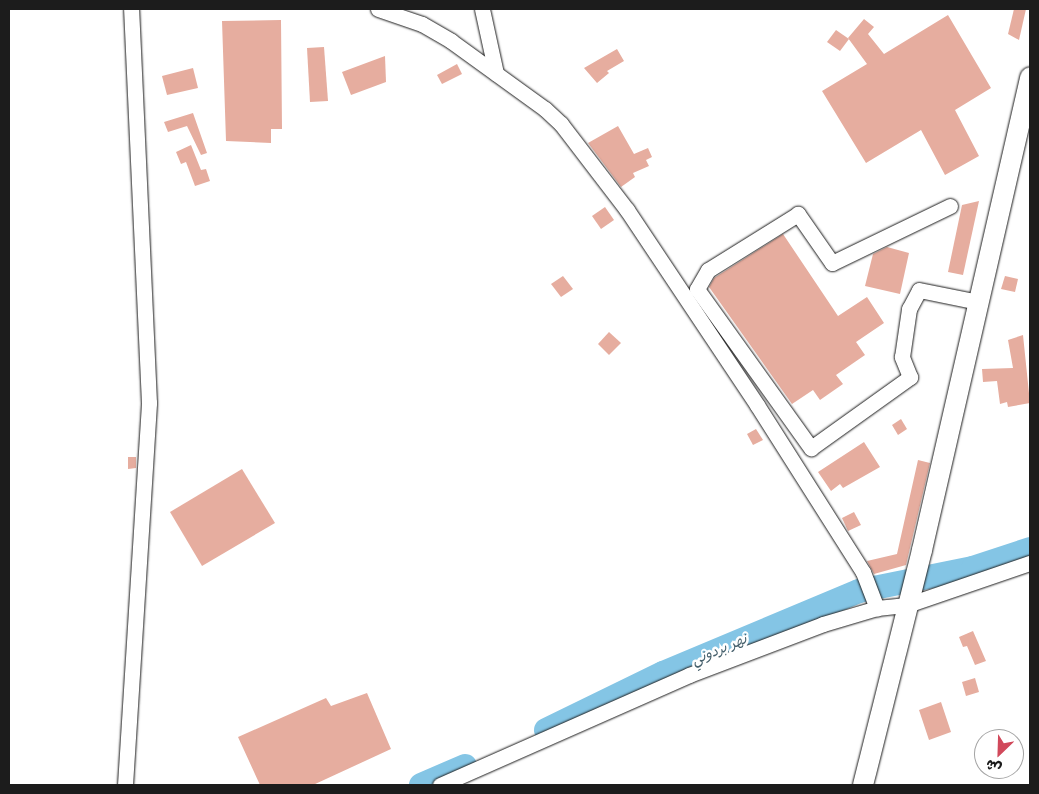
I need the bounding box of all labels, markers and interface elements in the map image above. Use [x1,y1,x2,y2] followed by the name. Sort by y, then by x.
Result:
[689,630,749,668] water label: نهر بردوني
[974,729,1024,779] north arrow
[982,755,1004,780] text: ش

